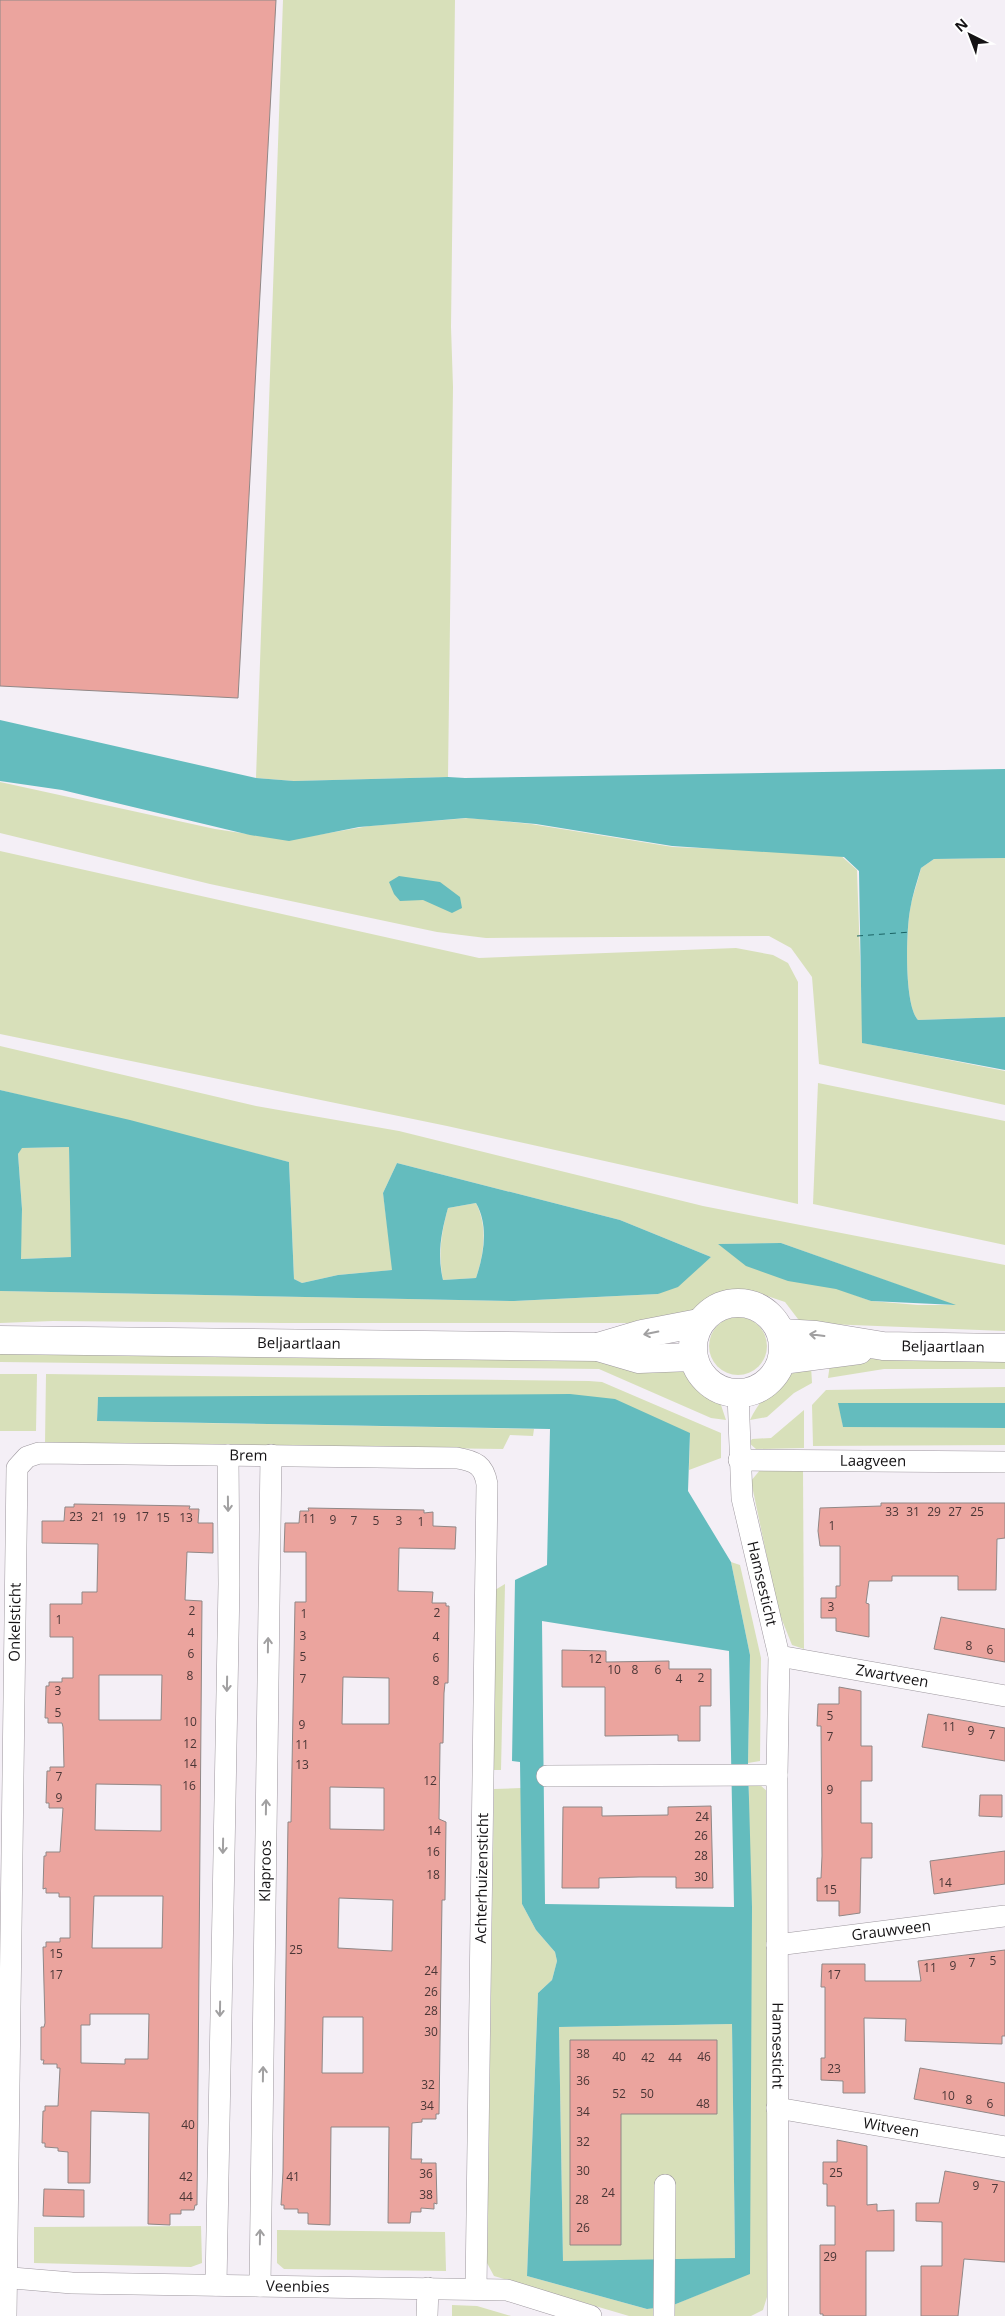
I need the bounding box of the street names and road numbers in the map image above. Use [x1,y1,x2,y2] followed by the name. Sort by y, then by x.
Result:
[257,1332,341,1353] street label: Beljaartlaan
[901,1335,985,1357] street label: Beljaartlaan
[229,1444,268,1465] street label: Brem
[840,1450,906,1470] street label: Laagveen
[743,1539,783,1628] street label: Hamsesticht
[3,1582,25,1662] street label: Onkelsticht
[854,1659,930,1691] street label: Zwartveen
[470,1813,492,1943] street label: Achterhuizensticht
[254,1840,275,1902] street label: Klaproos
[850,1915,932,1944] street label: Grauwveen
[768,2002,789,2089] street label: Hamsesticht
[862,2112,921,2141] street label: Witveen
[266,2275,330,2296] street label: Veenbies

